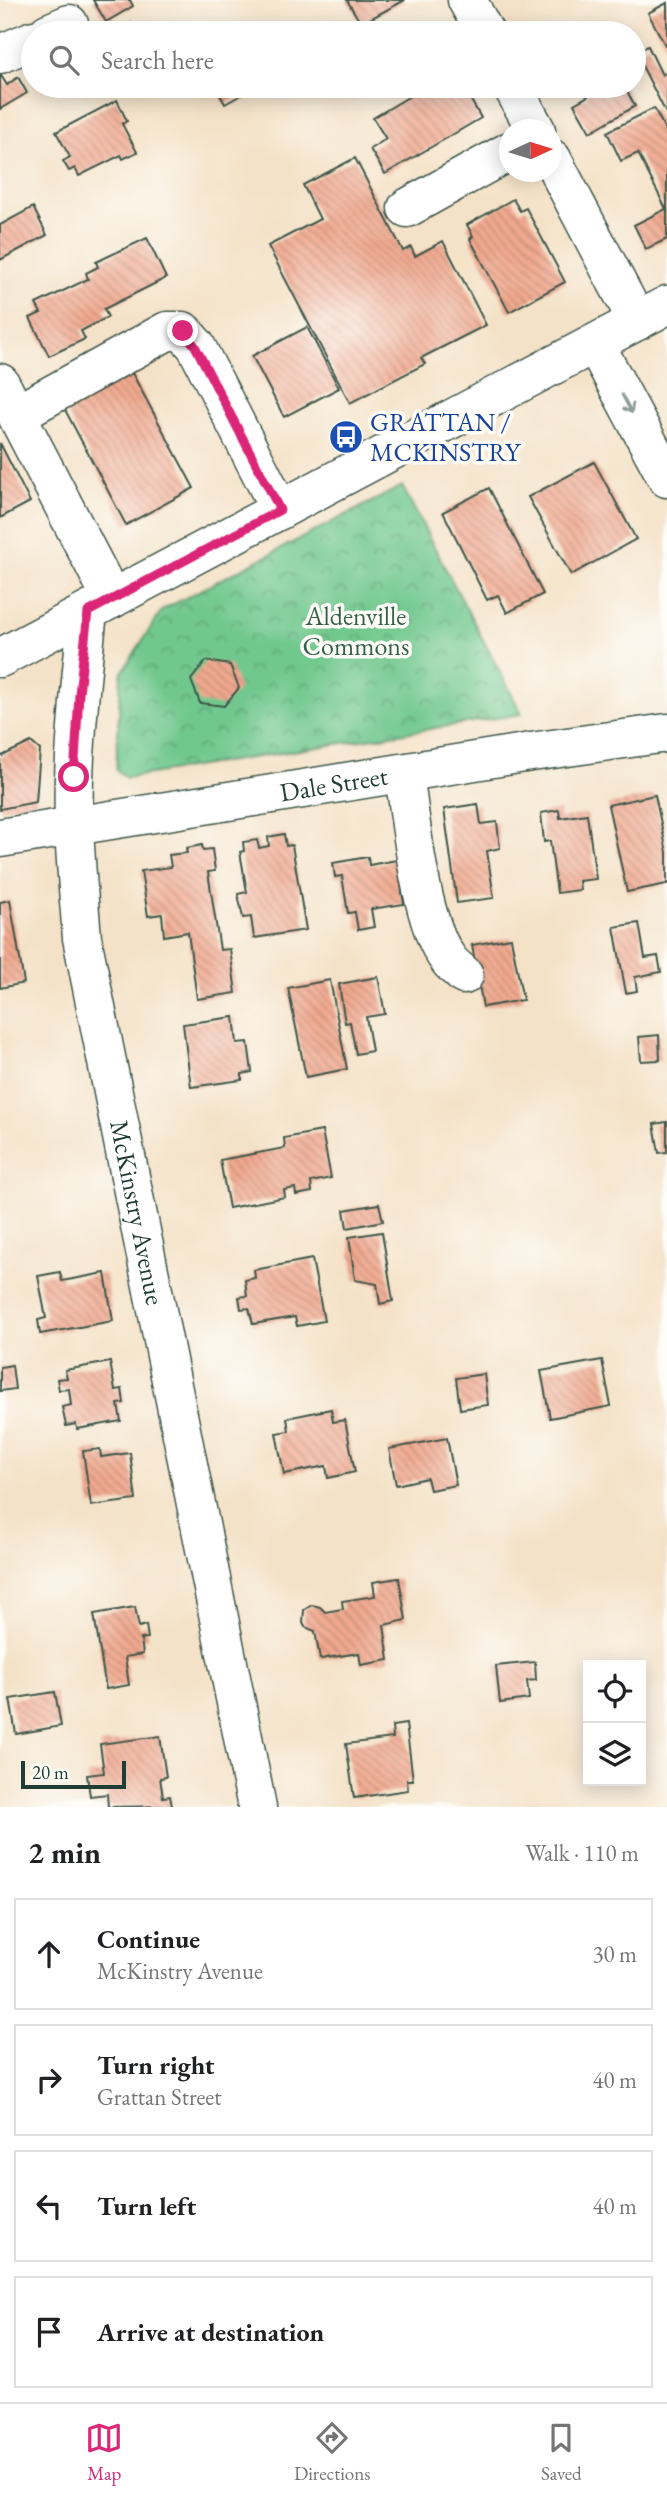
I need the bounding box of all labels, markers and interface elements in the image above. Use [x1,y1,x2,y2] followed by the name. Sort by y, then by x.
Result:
[21,21,646,98] search box
[45,41,83,79] icon: search
[101,43,214,77] text: Search here
[499,119,562,182] north arrow
[167,315,198,346] route end
[621,393,634,414] one-way arrow
[370,405,522,469] place label: GRATTAN / MCKINSTRY
[327,418,365,456] bus stop icon: GRATTAN / MCKINSTRY
[303,599,409,663] park label: Aldenville Commons
[277,758,390,809] street label: Dale Street
[58,761,89,792] route start
[102,1117,173,1308] street label: McKinstry Avenue
[583,1660,646,1786] map controls
[583,1660,646,1723] button: locate
[583,1723,646,1786] button: layers
[21,1758,126,1790] scale bar
[32,1760,69,1785] text: 20 m
[28,1833,101,1872] text: 2 min
[525,1838,639,1868] text: Walk · 110 m
[97,1922,200,1956] text: Continue
[30,1935,68,1973] icon: ahead
[592,1939,637,1969] text: 30 m
[97,1956,263,1986] text: McKinstry Avenue
[97,2048,215,2082] text: Turn right
[30,2061,68,2099] icon: right
[592,2065,637,2095] text: 40 m
[97,2082,222,2112] text: Grattan Street
[30,2187,68,2225] icon: left
[97,2189,196,2223] text: Turn left
[592,2191,637,2221] text: 40 m
[30,2313,68,2351] icon: arrive
[97,2315,324,2349] text: Arrive at destination
[85,2419,123,2486] tab: Map
[294,2419,370,2486] tab: Directions
[541,2419,582,2486] tab: Saved

